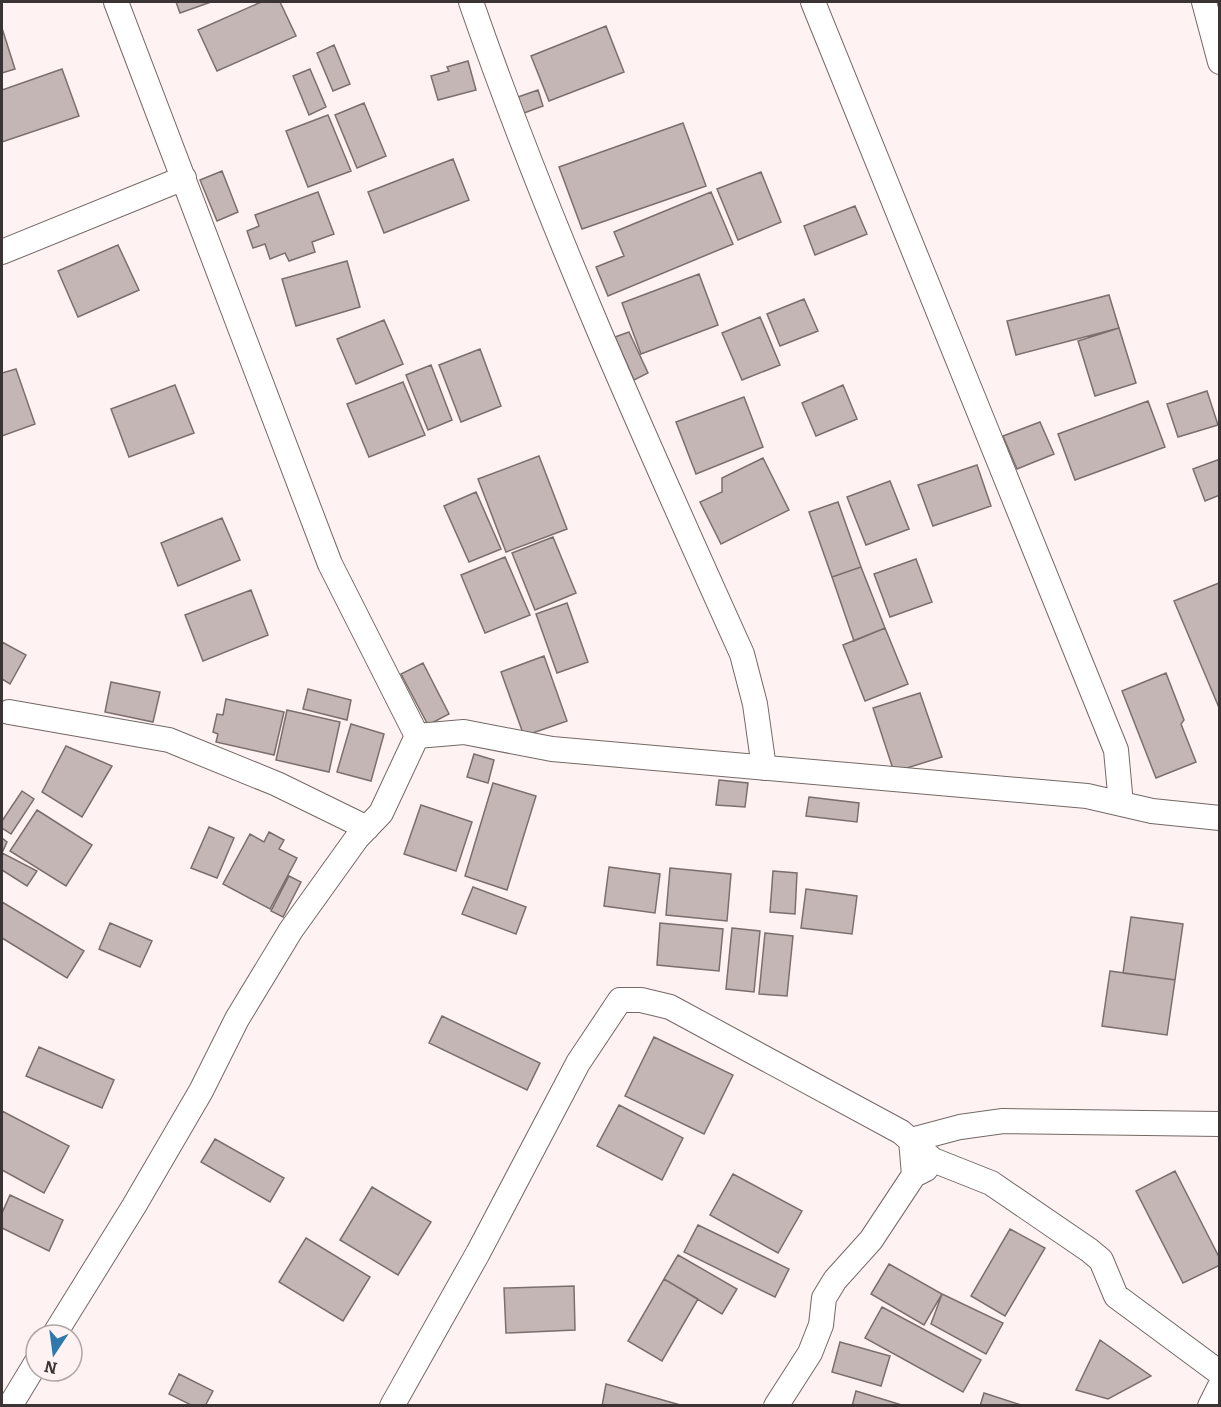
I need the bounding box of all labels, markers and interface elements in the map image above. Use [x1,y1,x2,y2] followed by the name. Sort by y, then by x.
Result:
[24,1323,84,1383] north arrow
[43,1356,59,1378] text: N

